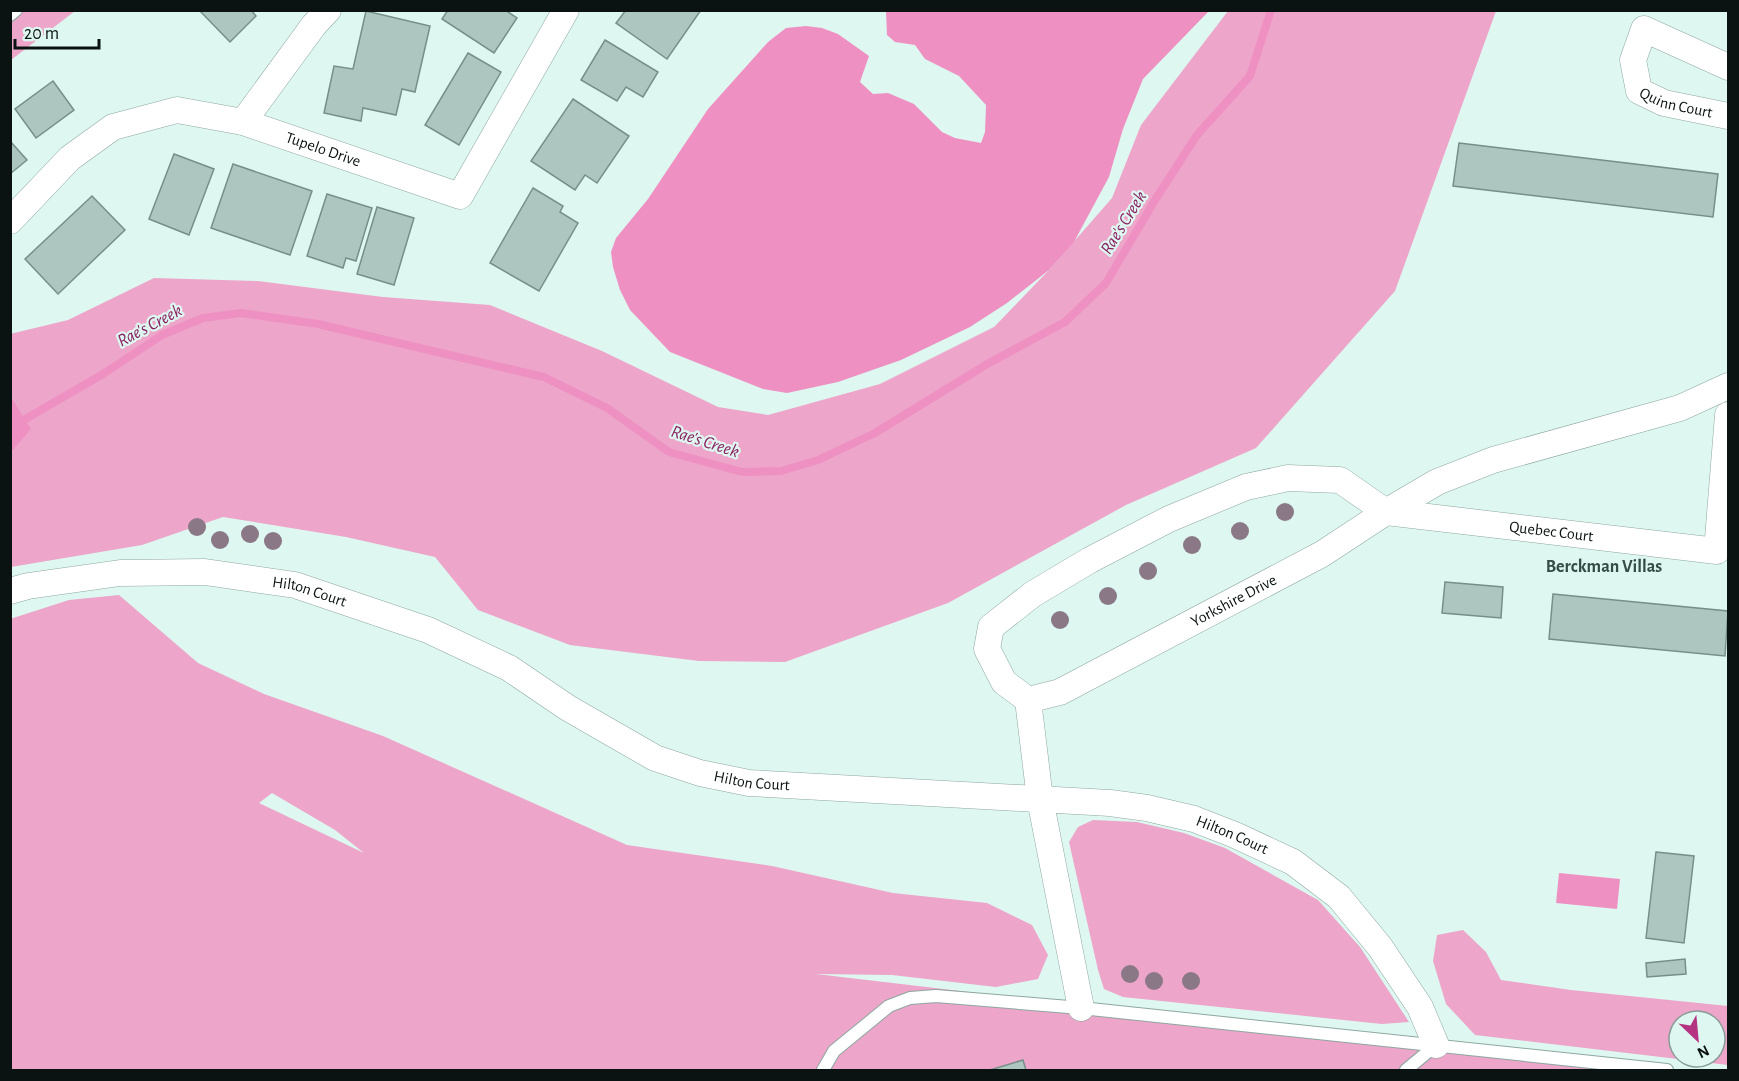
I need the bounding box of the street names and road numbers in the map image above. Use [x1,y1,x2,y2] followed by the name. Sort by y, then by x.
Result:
[1637,84,1714,121] street label: Quinn Court
[284,129,363,170] street label: Tupelo Drive
[1508,519,1594,544] street label: Quebec Court
[1188,571,1279,630] street label: Yorkshire Drive
[271,574,348,610] street label: Hilton Court
[712,768,790,793] street label: Hilton Court
[1194,813,1271,857] street label: Hilton Court

